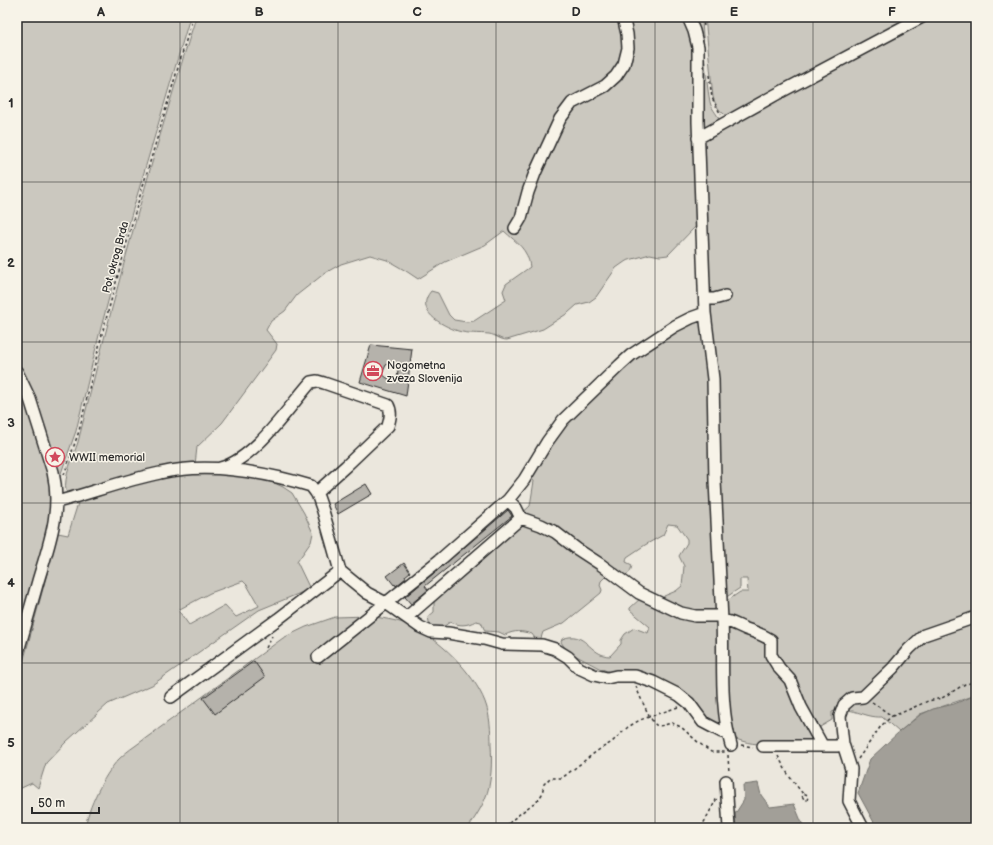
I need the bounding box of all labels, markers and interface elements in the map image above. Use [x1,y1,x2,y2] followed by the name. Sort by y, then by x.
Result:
[96,4,105,20] text: A
[254,4,264,20] text: B
[412,4,422,20] text: C
[571,4,581,20] text: D
[730,4,739,20] text: E
[888,4,896,20] text: F
[8,95,14,111] text: 1
[100,220,131,294] street label: Pot okrog Brda
[7,255,15,271] text: 2
[387,359,463,385] place label: Nogometna zveza Slovenija
[362,360,384,382] office icon: Nogometna zveza Slovenija
[7,415,15,431] text: 3
[44,446,66,468] place icon: WWII memorial
[69,451,145,464] place label: WWII memorial
[7,575,15,591] text: 4
[7,735,15,751] text: 5
[32,789,99,815] scale bar
[38,796,65,811] text: 50 m

